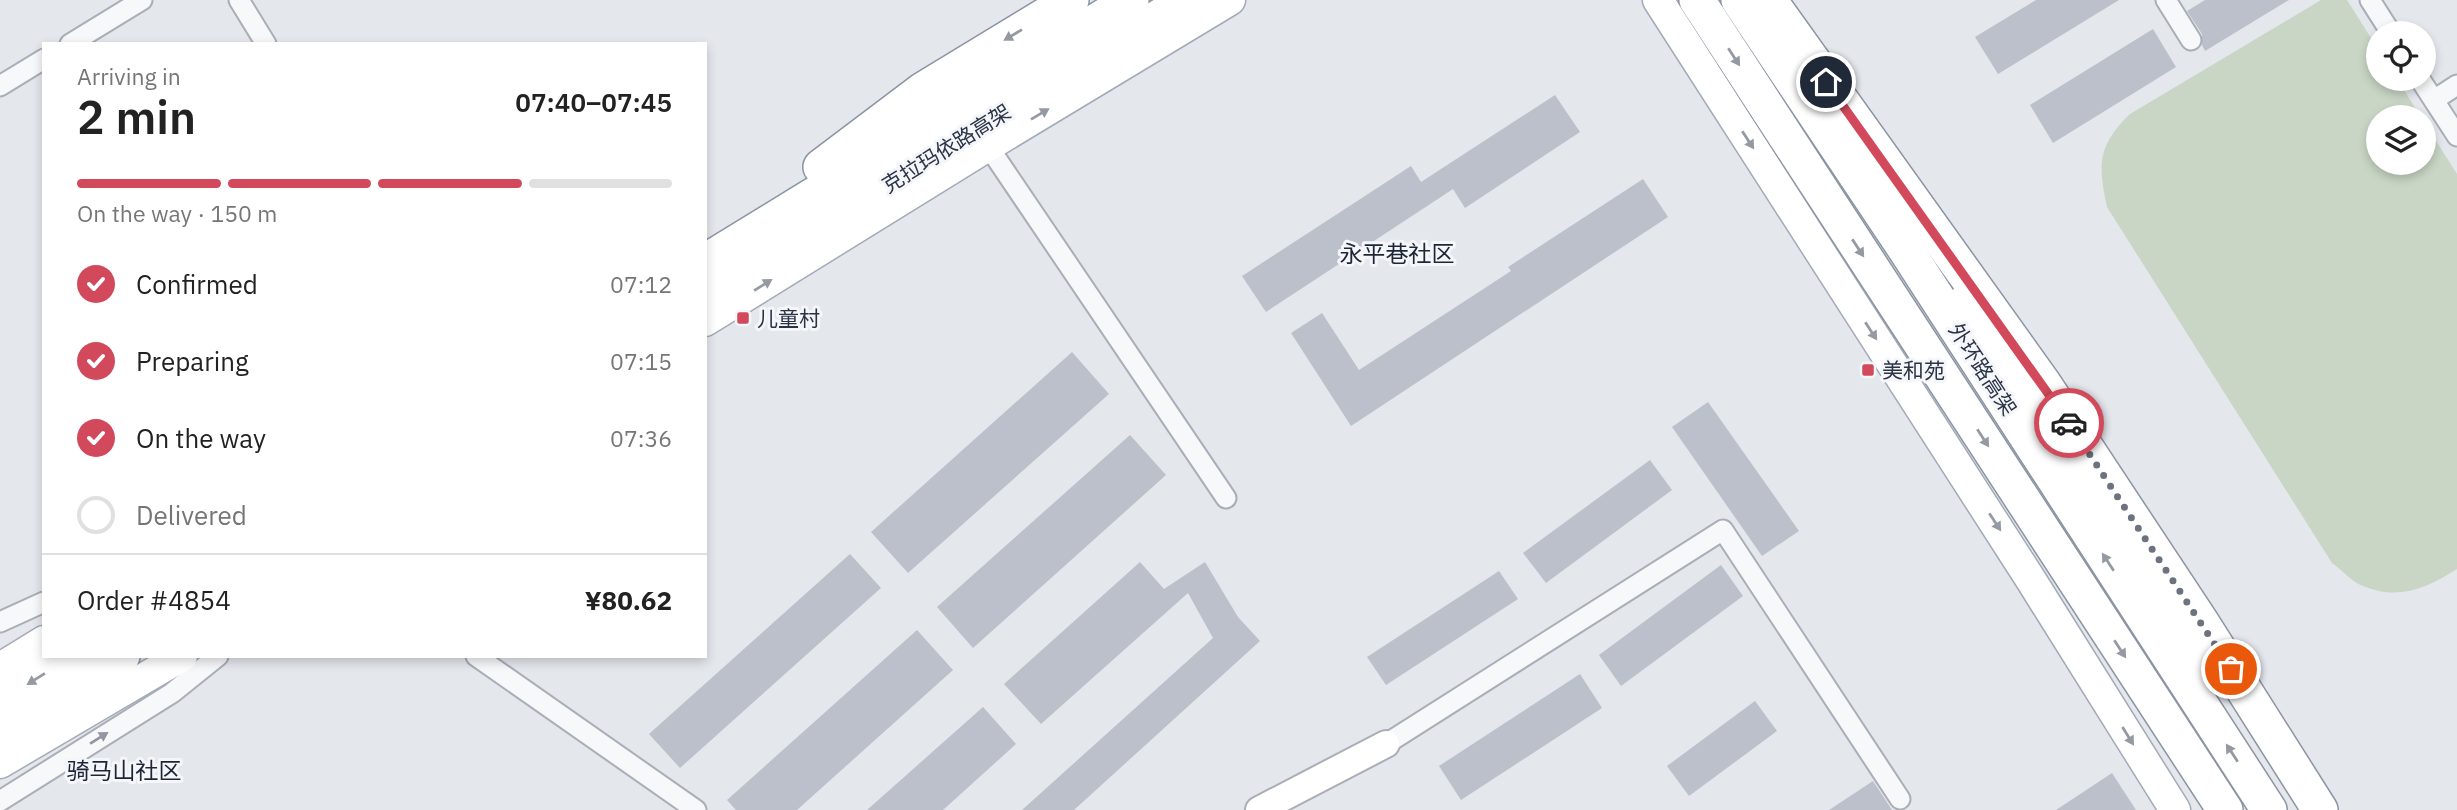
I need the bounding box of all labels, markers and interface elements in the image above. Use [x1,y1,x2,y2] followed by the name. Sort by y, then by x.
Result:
[2366,21,2436,175] map controls
[2366,21,2436,91] button: locate
[1003,29,1022,42] one-way arrow
[1728,47,1741,67] one-way arrow
[1796,52,1856,112] pin
[77,61,181,91] text: Arriving in
[1807,63,1845,101] icon: home
[515,85,672,119] text: 07:40–07:45
[77,87,196,147] text: 2 min
[876,97,1016,199] street label: 克拉玛依路高架
[2366,105,2436,175] button: layers
[1031,108,1050,121] one-way arrow
[1742,130,1755,150] one-way arrow
[77,198,277,228] text: On the way · 150 m
[1340,238,1455,268] district label: 永平巷社区
[1852,238,1865,257] one-way arrow
[77,265,115,303] icon: check
[136,267,258,301] text: Confirmed
[610,269,672,299] text: 07:12
[754,279,773,292] one-way arrow
[757,304,820,332] place label: 儿童村
[735,310,751,326] marker: 儿童村
[1943,317,2023,421] street label: 外环路高架
[1865,321,1878,341] one-way arrow
[77,342,115,380] icon: check
[136,344,249,378] text: Preparing
[610,346,672,376] text: 07:15
[1882,356,1945,384] place label: 美和苑
[1860,362,1876,378] marker: 美和苑
[2034,388,2104,458] courier
[2050,404,2088,442] icon: car
[77,419,115,457] icon: check
[136,421,266,455] text: On the way
[610,423,672,453] text: 07:36
[1976,429,1989,448] one-way arrow
[136,498,247,532] text: Delivered
[1988,513,2001,532] one-way arrow
[2102,552,2115,572] one-way arrow
[77,583,231,617] text: Order #4854
[585,583,672,617] text: ¥80.62
[2201,639,2261,699] pin
[2114,640,2127,659] one-way arrow
[2212,650,2250,688] icon: bag
[26,672,45,685] one-way arrow
[2122,726,2135,745] one-way arrow
[90,732,109,745] one-way arrow
[2226,743,2239,762] one-way arrow
[67,755,182,785] district label: 骑马山社区

